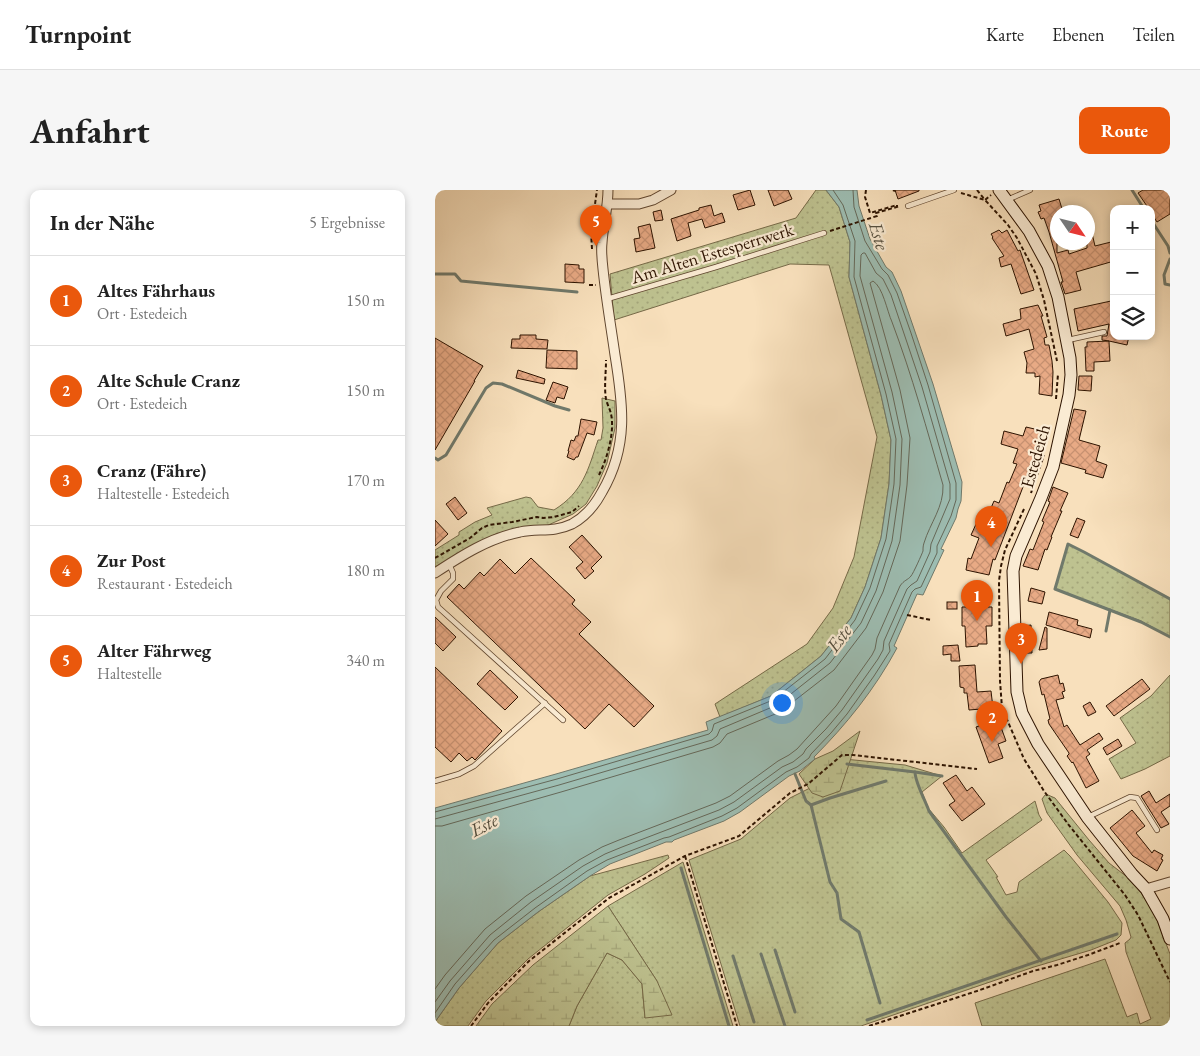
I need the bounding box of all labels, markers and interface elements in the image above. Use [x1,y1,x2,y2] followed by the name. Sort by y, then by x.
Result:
[25,19,131,50] text: Turnpoint
[986,23,1024,46] text: Karte
[1052,23,1105,46] text: Ebenen
[1133,23,1175,46] text: Teilen
[1079,107,1170,154] button: Route
[30,108,150,153] text: Anfahrt
[580,205,612,246] pin: 5
[1050,205,1095,250] north arrow
[1110,205,1155,340] map controls
[1110,205,1155,250] button: +
[50,209,155,236] text: In der Nähe
[309,212,385,233] text: 5 Ergebnisse
[627,217,797,289] street label: Am Alten Estesperrwerk
[863,218,895,254] water label: Este
[1110,250,1155,295] button: −
[97,278,215,303] text: Altes Fährhaus
[62,290,70,311] text: 1
[346,290,385,311] text: 150 m
[1110,295,1155,340] button: layers
[97,303,187,324] text: Ort · Estedeich
[97,368,240,393] text: Alte Schule Cranz
[62,380,70,401] text: 2
[346,380,385,401] text: 150 m
[97,393,187,414] text: Ort · Estedeich
[1015,421,1055,491] street label: Estedeich
[97,458,206,483] text: Cranz (Fähre)
[62,470,70,491] text: 3
[346,470,385,491] text: 170 m
[97,483,230,504] text: Haltestelle · Estedeich
[975,506,1007,547] pin: 4
[97,548,166,573] text: Zur Post
[62,560,70,581] text: 4
[346,560,385,581] text: 180 m
[97,573,233,594] text: Restaurant · Estedeich
[961,580,993,621] pin: 1
[820,619,858,658] water label: Este
[1005,623,1037,664] pin: 3
[97,638,211,663] text: Alter Fährweg
[62,650,70,671] text: 5
[346,650,385,671] text: 340 m
[97,663,162,684] text: Haltestelle
[769,690,795,716] your location
[976,701,1008,742] pin: 2
[465,807,503,843] water label: Este

